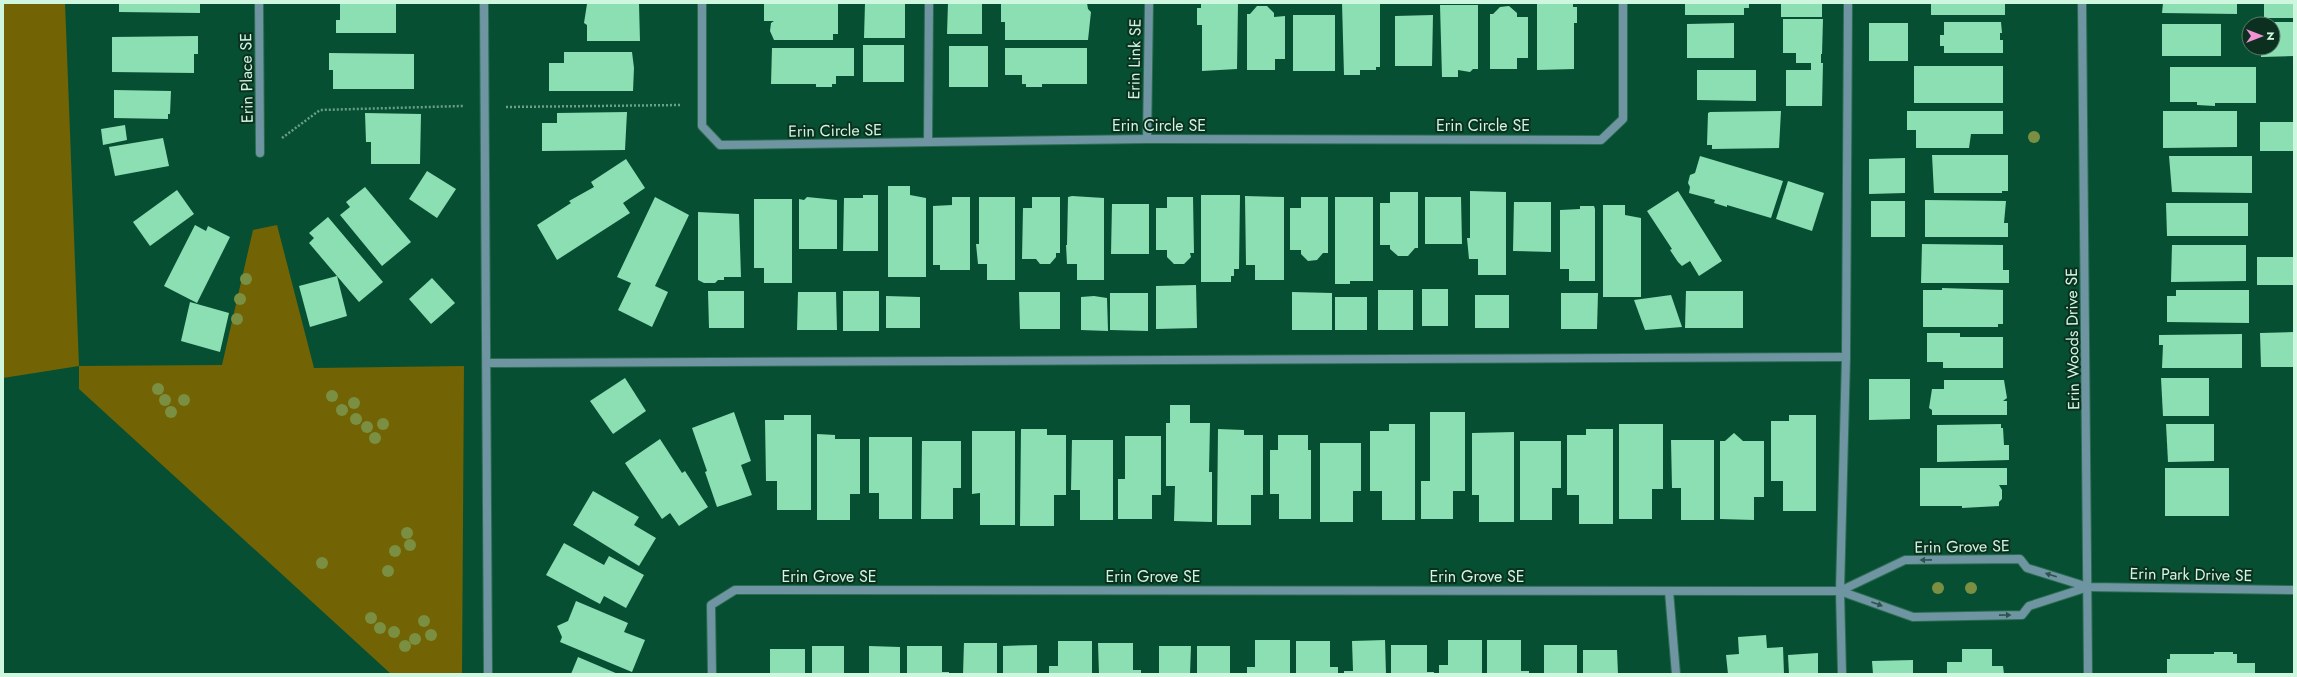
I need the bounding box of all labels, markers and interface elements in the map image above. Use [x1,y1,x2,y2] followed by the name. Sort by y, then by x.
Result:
[2241,16,2281,56] north arrow
[1122,18,1147,100] street label: Erin Link SE
[2263,32,2279,40] text: N
[234,33,259,123] street label: Erin Place SE
[1112,114,1206,137] street label: Erin Circle SE
[1436,114,1530,137] street label: Erin Circle SE
[788,118,882,143] street label: Erin Circle SE
[2060,268,2085,410] street label: Erin Woods Drive SE
[1914,534,2010,559] street label: Erin Grove SE
[1919,557,1932,563] one-way arrow
[2129,562,2253,587] street label: Erin Park Drive SE
[781,565,877,588] street label: Erin Grove SE
[1105,565,1201,588] street label: Erin Grove SE
[1429,565,1525,588] street label: Erin Grove SE
[2045,572,2057,578] one-way arrow
[1871,601,1883,607] one-way arrow
[1999,612,2012,618] one-way arrow

